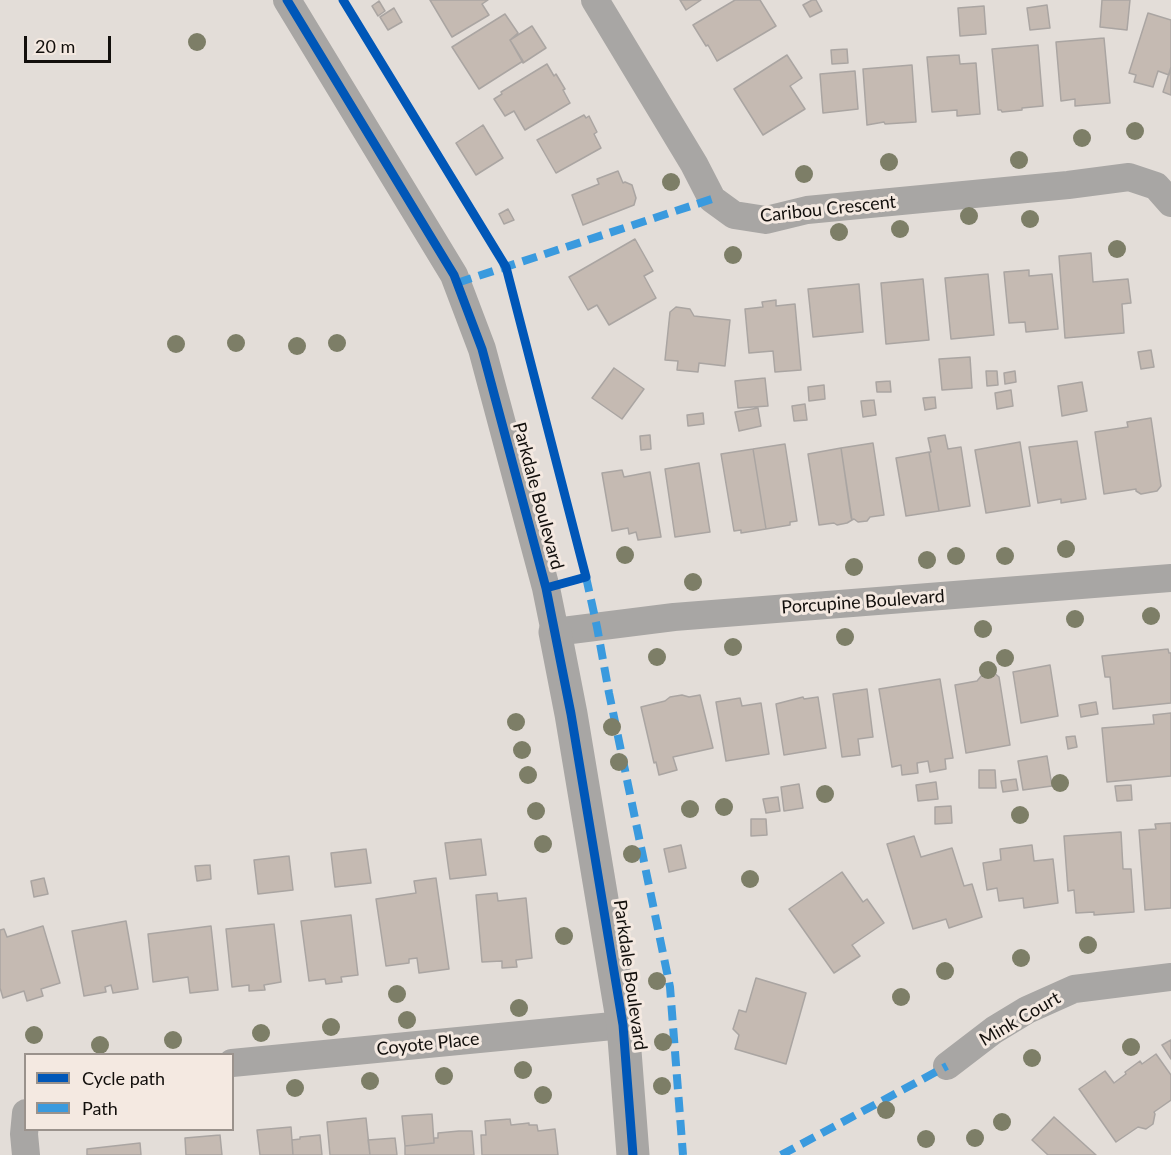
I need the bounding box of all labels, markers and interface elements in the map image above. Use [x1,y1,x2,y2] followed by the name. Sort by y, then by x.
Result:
[27,24,114,62] scale bar
[35,35,75,57] text: 20 m
[759,191,897,227] street label: Caribou Crescent
[508,420,568,572] street label: Parkdale Boulevard
[781,586,945,618] street label: Porcupine Boulevard
[609,898,651,1052] street label: Parkdale Boulevard
[976,987,1064,1051] street label: Mink Court
[376,1028,480,1060] street label: Coyote Place
[24,1053,234,1131] legend
[82,1067,165,1089] text: Cycle path
[82,1097,118,1119] text: Path

